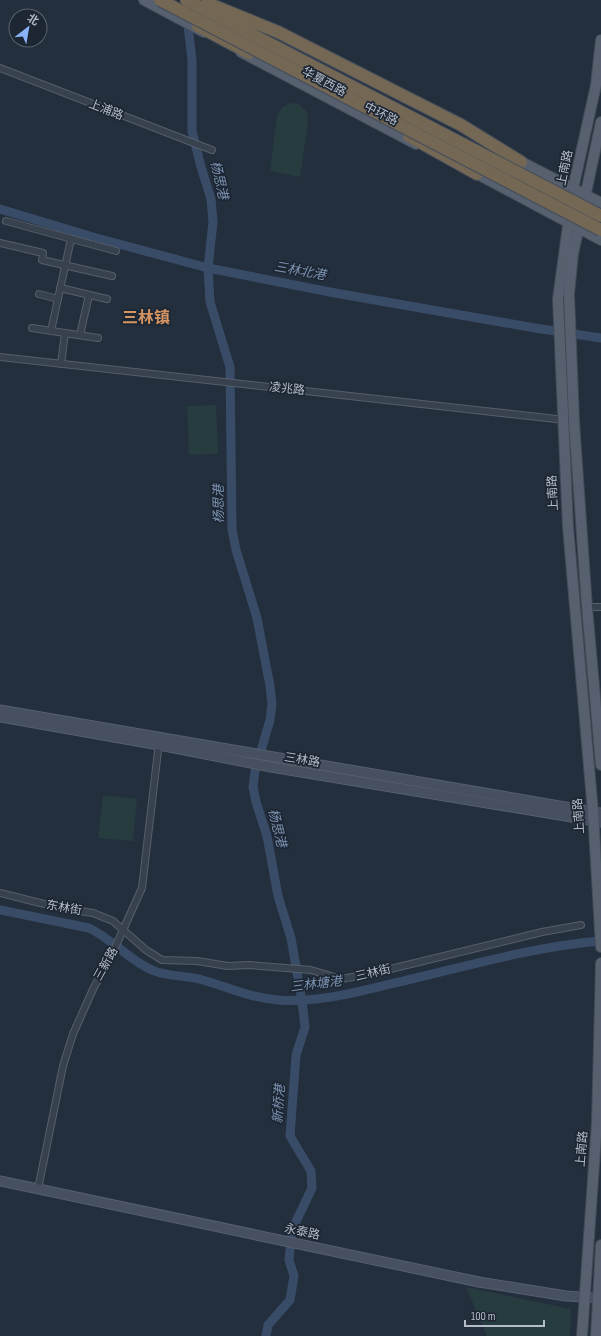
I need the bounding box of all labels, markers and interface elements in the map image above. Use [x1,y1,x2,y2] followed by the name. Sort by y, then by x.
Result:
[8,8,48,48] north arrow
[25,11,41,28] text: 北
[299,64,349,100] street label: 华夏西路
[87,97,125,123] street label: 上浦路
[362,99,400,129] street label: 中环路
[554,149,576,187] street label: 上南路
[207,159,232,203] water label: 杨思港
[273,259,329,284] water label: 三林北港
[122,308,170,328] district label: 三林镇
[268,380,306,398] street label: 凌兆路
[545,475,561,511] street label: 上南路
[211,482,227,524] water label: 杨思港
[283,750,321,770] street label: 三林路
[570,798,588,834] street label: 上南路
[265,807,290,851] water label: 杨思港
[45,897,83,919] street label: 东林街
[91,945,121,983] street label: 三新路
[354,962,392,984] street label: 三林街
[289,973,345,995] water label: 三林塘港
[270,1082,288,1124] water label: 新桥港
[573,1130,591,1168] street label: 上南路
[283,1221,321,1243] street label: 永泰路
[465,1302,544,1328] scale bar
[471,1309,496,1324] text: 100 m

